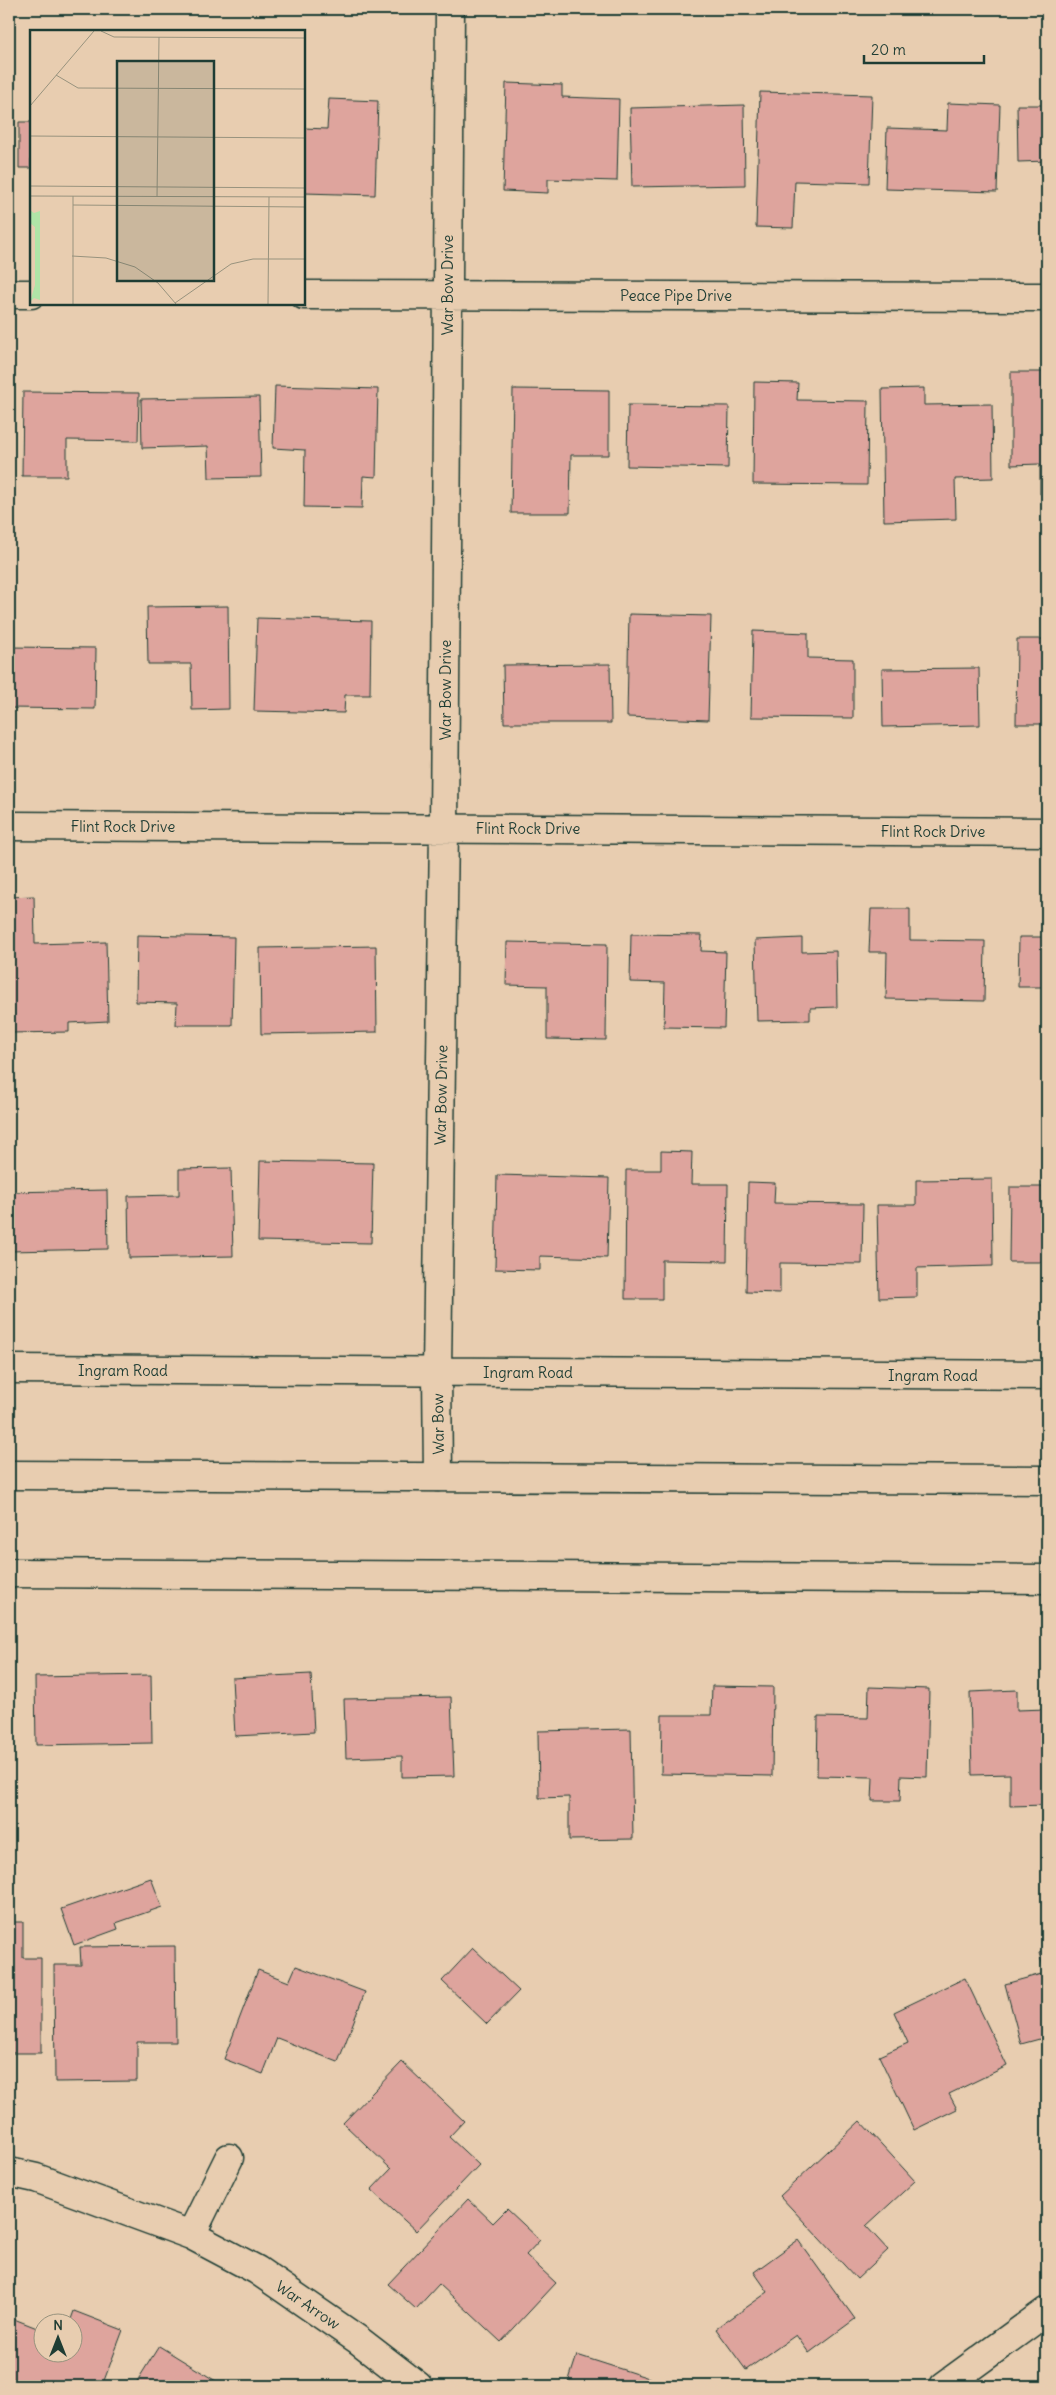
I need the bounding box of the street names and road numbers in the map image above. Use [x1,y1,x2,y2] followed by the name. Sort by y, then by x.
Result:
[438,235,457,335] street label: War Bow Drive
[620,286,732,305] street label: Peace Pipe Drive
[436,640,455,740] street label: War Bow Drive
[71,817,175,836] street label: Flint Rock Drive
[476,819,580,838] street label: Flint Rock Drive
[881,822,985,841] street label: Flint Rock Drive
[431,1045,451,1145] street label: War Bow Drive
[78,1361,168,1380] street label: Ingram Road
[483,1363,573,1382] street label: Ingram Road
[888,1366,978,1385] street label: Ingram Road
[428,1393,448,1455] street label: War Bow
[272,2277,344,2333] street label: War Arrow

